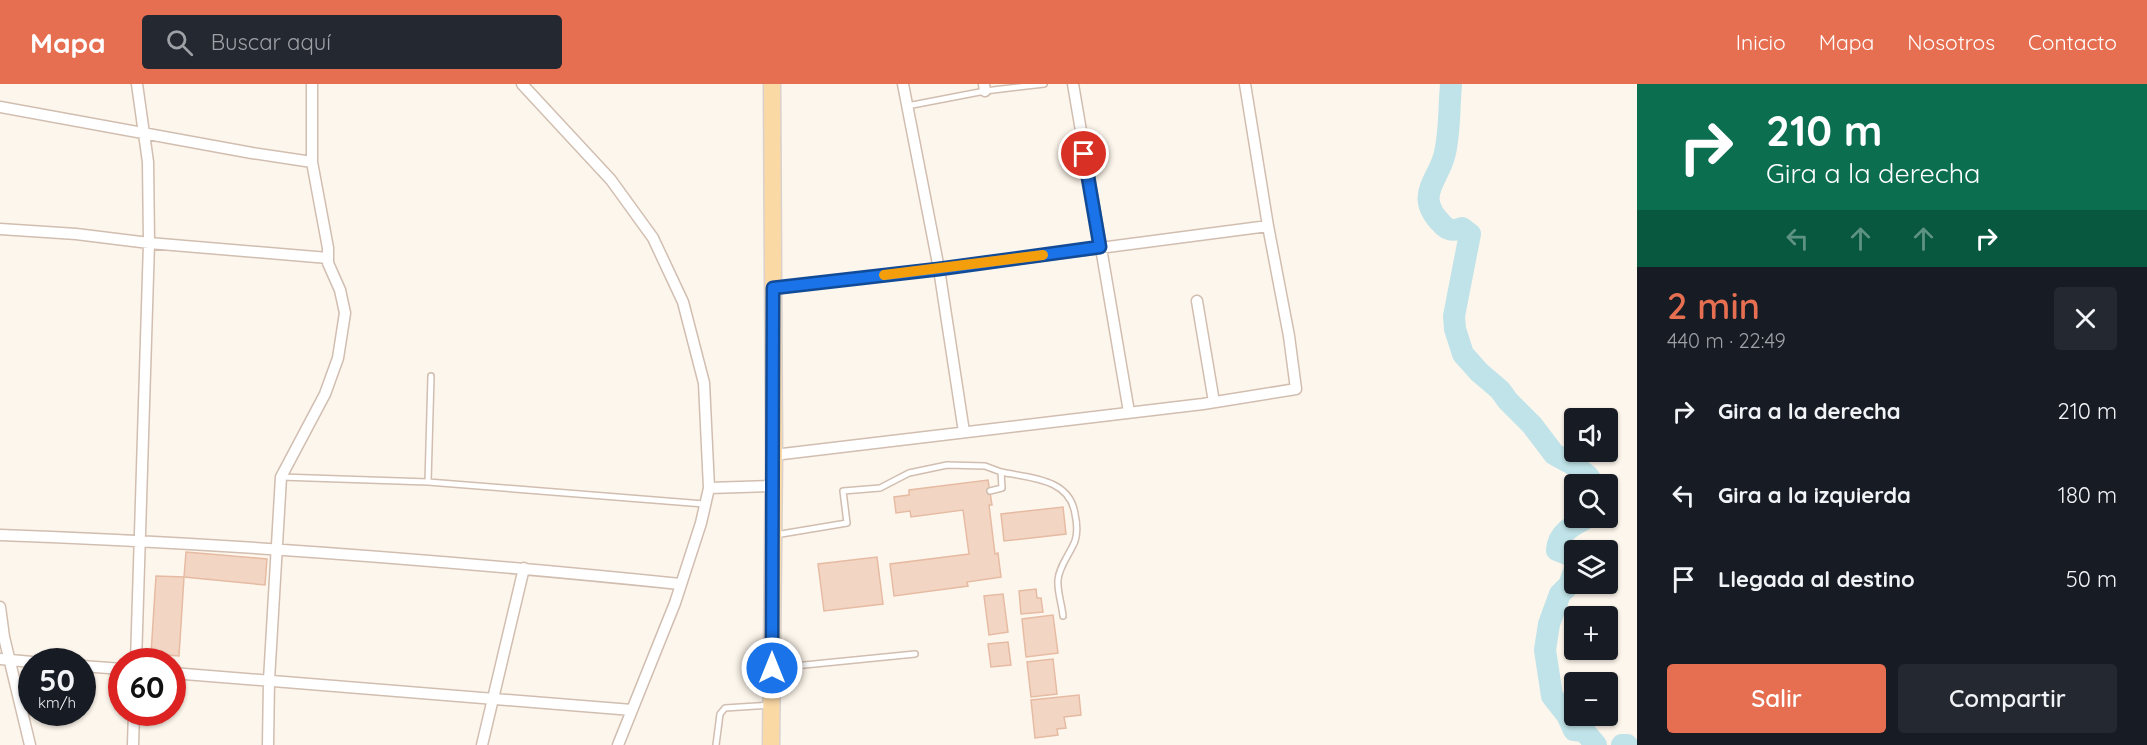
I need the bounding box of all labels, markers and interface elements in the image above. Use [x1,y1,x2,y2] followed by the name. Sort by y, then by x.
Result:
[142,15,562,69] search box
[30,25,106,60] text: Mapa
[163,26,196,59] icon: search
[211,28,331,56] text: Buscar aquí
[1736,29,1786,55] text: Inicio
[1819,29,1874,55] text: Mapa
[1907,29,1995,55] text: Nosotros
[2028,29,2117,55] text: Contacto
[1766,104,1883,157] text: 210 m
[1667,108,1745,186] icon: right
[1058,128,1109,179] pin
[1067,137,1100,170] icon: arrive
[1766,156,1980,190] text: Gira a la derecha
[1781,222,1814,255] icon: left
[1844,222,1877,255] icon: ahead
[1907,222,1940,255] icon: ahead
[1970,222,2003,255] icon: right
[1667,283,1760,328] text: 2 min
[2054,287,2117,350] button: close
[1667,328,1786,353] text: 440 m · 22:49
[1667,395,1700,428] icon: right
[1718,397,1901,425] text: Gira a la derecha
[2058,397,2117,425] text: 210 m
[1564,408,1618,726] map controls
[1564,408,1618,462] button: sound
[1564,474,1618,528] button: search
[1667,479,1700,512] icon: left
[1718,481,1911,509] text: Gira a la izquierda
[2058,481,2117,509] text: 180 m
[1564,540,1618,594] button: layers
[1667,563,1700,596] icon: arrive
[1718,565,1915,593] text: Llegada al destino
[2066,565,2117,593] text: 50 m
[1564,606,1618,660] button: +
[740,636,804,700] position arrow
[108,648,186,726] speed limit sign: 60
[39,661,75,699] text: 50
[1667,664,1886,733] button: Salir
[1898,664,2117,733] button: Compartir
[1564,672,1618,726] button: −
[38,693,76,712] text: km/h

